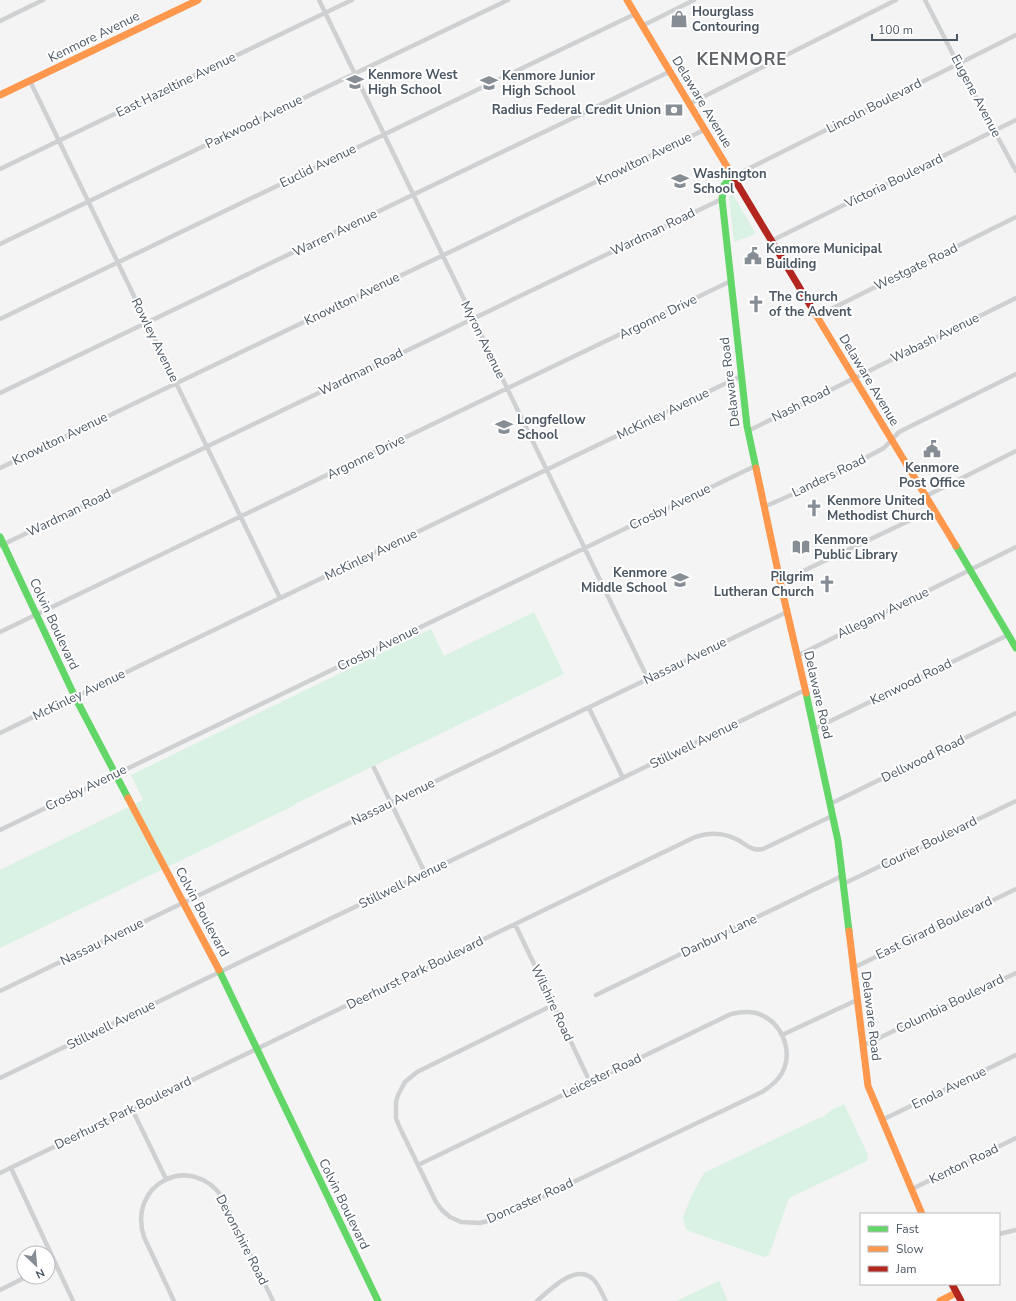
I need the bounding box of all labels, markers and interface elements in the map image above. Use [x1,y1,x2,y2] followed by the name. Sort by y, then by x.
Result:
[692,3,759,36] place label: Hourglass Contouring
[45,7,143,67] street label: Kenmore Avenue
[669,9,689,29] shop icon: Hourglass Contouring
[872,16,957,42] scale bar
[878,22,913,38] text: 100 m
[113,48,239,122] street label: East Hazeltine Avenue
[696,48,788,71] district label: KENMORE
[947,51,1005,141] street label: Eugene Avenue
[668,53,737,151] street label: Delaware Avenue
[368,66,459,99] place label: Kenmore West High School
[502,67,596,100] place label: Kenmore Junior High School
[345,72,365,92] school or university icon: Kenmore West High School
[479,73,499,93] school or university icon: Kenmore Junior High School
[823,74,925,138] street label: Lincoln Boulevard
[202,91,306,153] street label: Parkwood Avenue
[664,100,684,120] bank icon: Radius Federal Credit Union
[492,101,661,119] place label: Radius Federal Credit Union
[593,128,695,190] street label: Knowlton Avenue
[277,140,359,192] street label: Euclid Avenue
[841,149,946,213] street label: Victoria Boulevard
[693,165,767,198] place label: Washington School
[670,171,690,191] school or university icon: Washington School
[608,204,698,260] street label: Wardman Road
[290,205,380,261] street label: Warren Avenue
[871,239,961,295] street label: Westgate Road
[766,240,883,273] place label: Kenmore Municipal Building
[743,246,763,266] public building icon: Kenmore Municipal Building
[301,268,403,330] street label: Knowlton Avenue
[769,288,853,321] place label: The Church of the Advent
[616,290,700,344] street label: Argonne Drive
[746,294,766,314] church icon: The Church of the Advent
[127,295,183,385] street label: Rowley Avenue
[456,298,510,382] street label: Myron Avenue
[888,309,982,367] street label: Wabash Avenue
[835,331,904,429] street label: Delaware Avenue
[716,336,744,428] street label: Delaware Road
[316,344,406,400] street label: Wardman Road
[769,382,833,426] street label: Nash Road
[614,384,712,444] street label: McKinley Avenue
[9,408,111,470] street label: Knowlton Avenue
[517,411,585,444] place label: Longfellow School
[494,417,514,437] school or university icon: Longfellow School
[324,430,408,484] street label: Argonne Drive
[922,439,942,459] public building icon: Kenmore Post Office
[789,450,869,502] street label: Landers Road
[899,459,965,492] place label: Kenmore Post Office
[626,479,714,535] street label: Crosby Avenue
[24,485,114,541] street label: Wardman Road
[827,492,934,525] place label: Kenmore United Methodist Church
[804,498,824,518] church icon: Kenmore United Methodist Church
[322,525,420,585] street label: McKinley Avenue
[814,531,898,564] place label: Kenmore Public Library
[791,537,811,557] library icon: Kenmore Public Library
[581,564,668,597] place label: Kenmore Middle School
[714,568,814,601] place label: Pilgrim Lutheran Church
[670,570,690,590] school or university icon: Kenmore Middle School
[817,574,837,594] church icon: Pilgrim Lutheran Church
[25,575,83,673] street label: Colvin Boulevard
[834,583,932,643] street label: Allegany Avenue
[334,620,422,676] street label: Crosby Avenue
[640,633,730,689] street label: Nassau Avenue
[799,649,837,741] street label: Delaware Road
[867,654,955,710] street label: Kenwood Road
[30,665,128,725] street label: McKinley Avenue
[647,715,741,773] street label: Stillwell Avenue
[878,731,968,787] street label: Dellwood Road
[42,760,130,816] street label: Crosby Avenue
[348,774,438,830] street label: Nassau Avenue
[878,812,980,874] street label: Courier Boulevard
[356,855,450,913] street label: Stillwell Avenue
[171,864,233,960] street label: Colvin Boulevard
[873,892,995,964] street label: East Girard Boulevard
[678,910,760,962] street label: Danbury Lane
[57,914,147,970] street label: Nassau Avenue
[344,932,486,1014] street label: Deerhurst Park Boulevard
[526,962,578,1044] street label: Wilshire Road
[857,970,885,1062] street label: Delaware Road
[893,970,1007,1038] street label: Columbia Boulevard
[64,996,158,1054] street label: Stillwell Avenue
[560,1049,644,1103] street label: Leicester Road
[909,1062,989,1114] street label: Enola Avenue
[52,1072,194,1154] street label: Deerhurst Park Boulevard
[926,1139,1002,1189] street label: Kenton Road
[314,1155,374,1253] street label: Colvin Boulevard
[484,1174,576,1228] street label: Doncaster Road
[211,1192,273,1288] street label: Devonshire Road
[860,1213,1000,1285] legend
[896,1221,919,1237] text: Fast
[896,1241,924,1257] text: Slow
[16,1245,56,1285] north arrow
[895,1261,917,1277] text: Jam
[33,1265,47,1282] text: N

